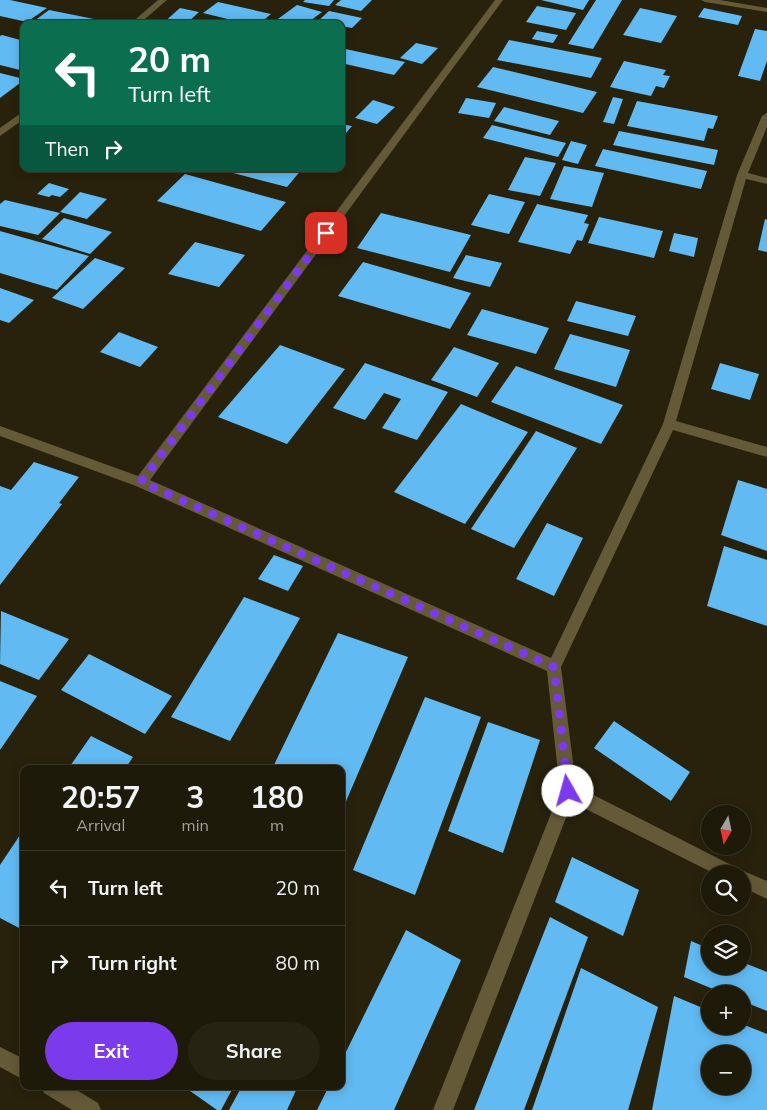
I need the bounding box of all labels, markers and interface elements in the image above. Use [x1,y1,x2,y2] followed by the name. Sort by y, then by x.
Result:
[128,37,211,81] text: 20 m
[45,40,110,105] icon: left
[128,80,211,108] text: Turn left
[99,135,127,163] icon: right
[45,137,89,161] text: Then
[305,212,347,254] pin
[312,219,340,247] icon: arrive
[541,764,593,816] position arrow
[61,778,141,816] text: 20:57
[186,778,204,816] text: 3
[250,778,304,816] text: 180
[701,805,751,855] north arrow
[701,805,751,1095] map controls
[76,815,125,835] text: Arrival
[182,815,209,835] text: min
[270,815,284,835] text: m
[701,865,751,915] button: search
[45,874,73,902] icon: left
[88,876,163,900] text: Turn left
[276,876,320,900] text: 20 m
[701,925,751,975] button: layers
[45,949,73,977] icon: right
[88,951,177,975] text: Turn right
[276,951,320,975] text: 80 m
[701,985,751,1035] button: +
[45,1022,178,1080] button: Exit
[188,1022,320,1080] button: Share
[701,1045,751,1095] button: −

